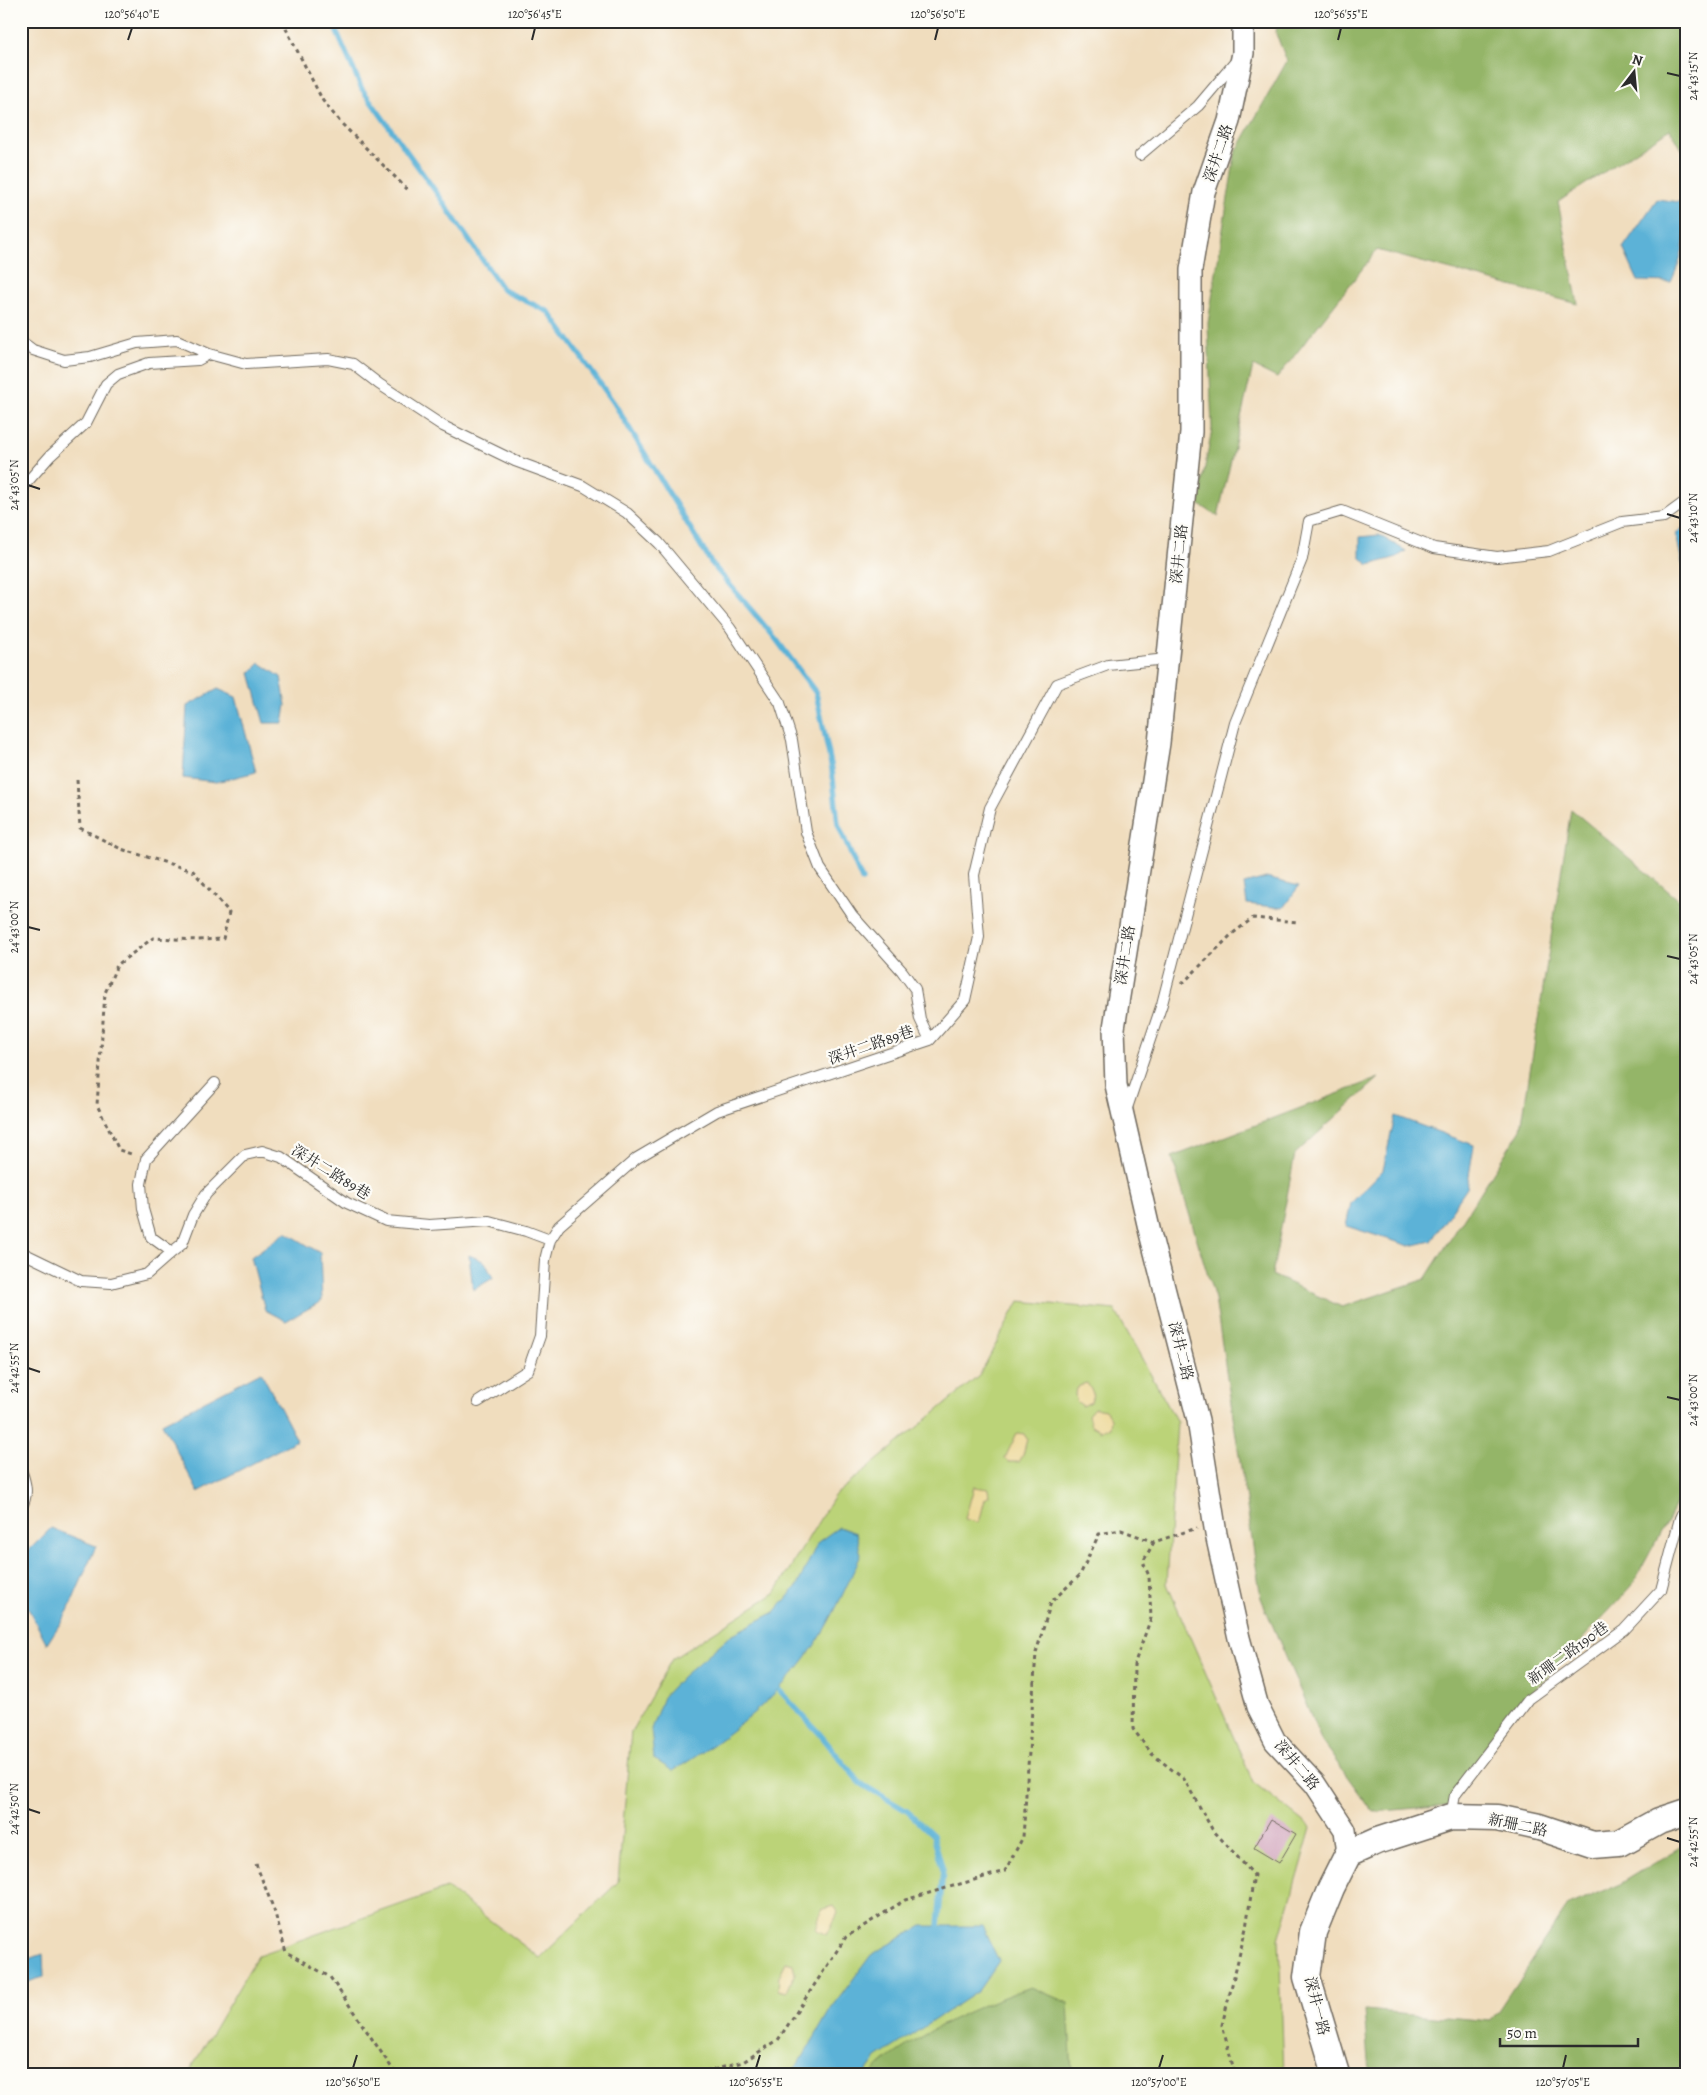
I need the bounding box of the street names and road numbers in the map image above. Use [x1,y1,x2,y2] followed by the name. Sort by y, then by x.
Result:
[1199,121,1237,185] street label: 深井二路
[1166,523,1192,585] street label: 深井二路
[1110,924,1140,986] street label: 深井二路
[826,1021,916,1069] street label: 深井二路89巷
[288,1140,374,1204] street label: 深井二路89巷
[1164,1319,1198,1383] street label: 深井二路
[1524,1617,1612,1689] street label: 新珊二路190巷
[1270,1736,1324,1794] street label: 深井二路
[1487,1809,1549,1841] street label: 新珊二路
[1300,1974,1334,2038] street label: 深井一路

